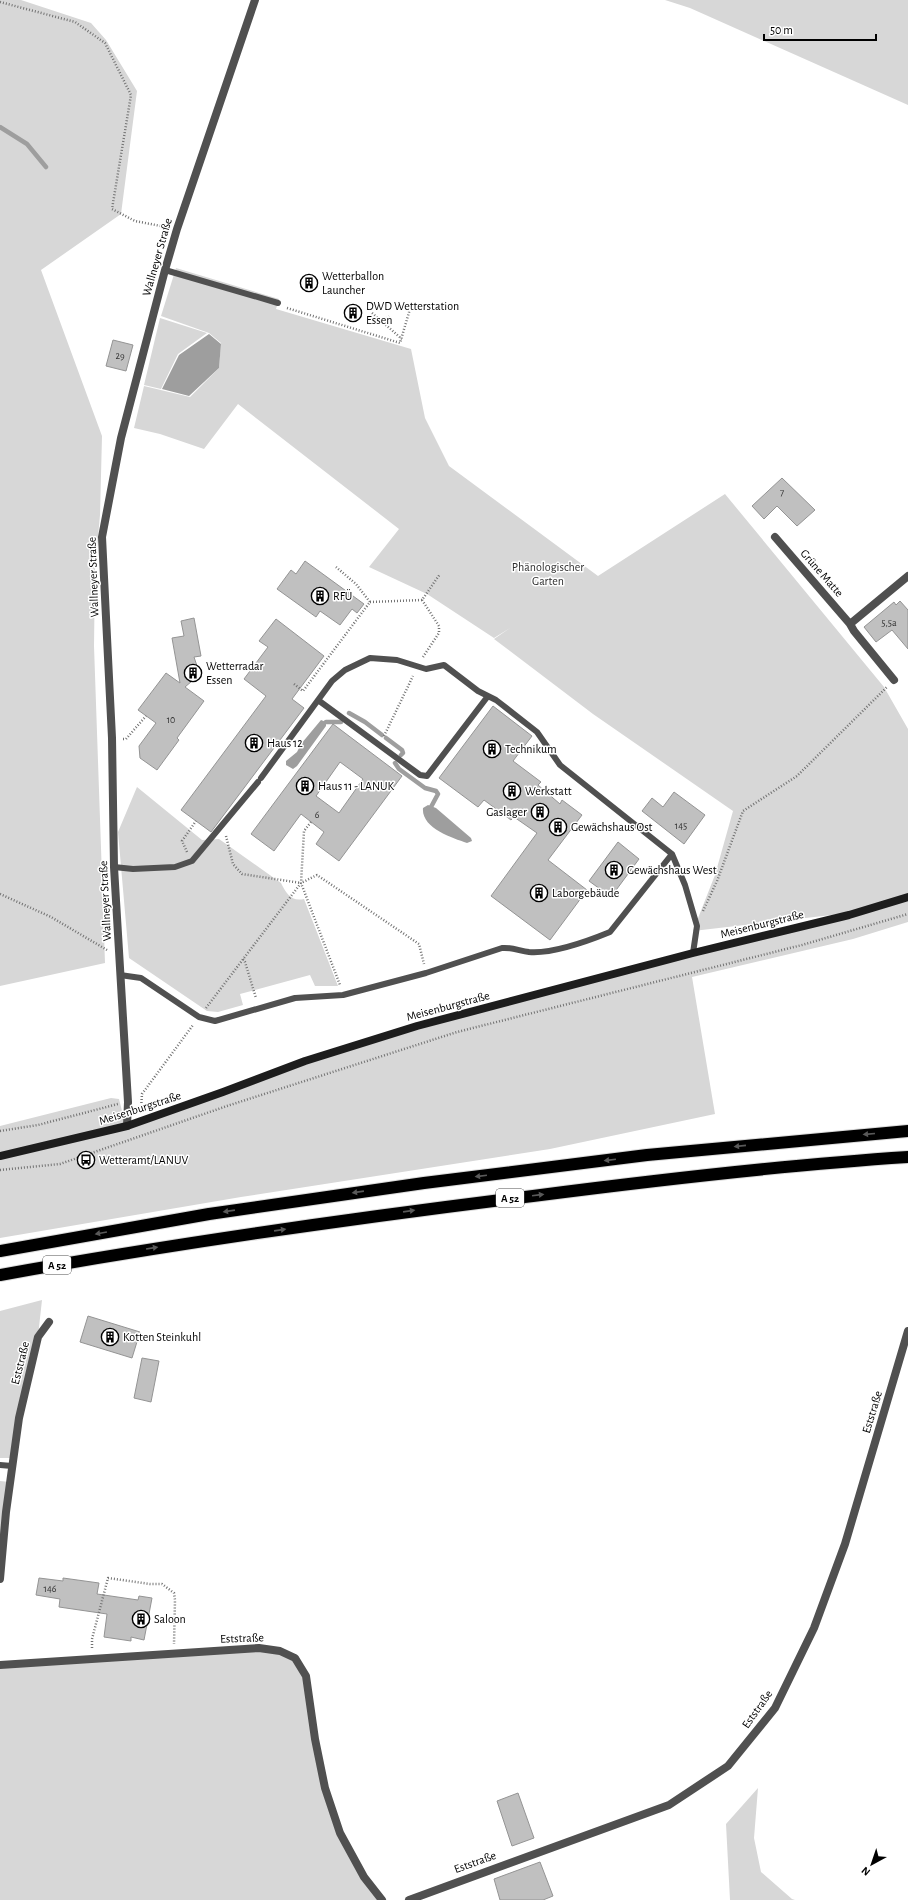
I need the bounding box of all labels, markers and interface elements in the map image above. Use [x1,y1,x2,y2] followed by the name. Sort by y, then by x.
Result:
[764,16,876,42] scale bar
[770,24,793,36] text: 50 m
[140,217,175,298] street label: Wallneyer Straße
[322,270,384,296] place label: Wetterballon Launcher
[299,273,319,293] building icon: Wetterballon Launcher
[366,300,459,326] place label: DWD Wetterstation Essen
[343,303,363,323] building icon: DWD Wetterstation Essen
[115,351,125,361] house number: 29
[780,488,784,498] house number: 7
[86,536,101,617] street label: Wallneyer Straße
[798,547,846,599] street label: Grüne Matte
[512,561,584,587] park label: Phänologischer Garten
[310,586,330,606] building icon: RFÜ
[333,589,352,602] place label: RFÜ
[881,618,897,628] house number: 5,5a
[206,660,264,686] place label: Wetterradar Essen
[183,663,203,683] building icon: Wetterradar Essen
[167,715,175,725] house number: 10
[244,733,264,753] building icon: Haus 12
[267,737,303,749] place label: Haus 12
[482,739,502,759] building icon: Technikum
[505,743,557,755] place label: Technikum
[295,776,315,796] building icon: Haus 11 - LANUK
[318,780,395,792] place label: Haus 11 - LANUK
[502,781,522,801] building icon: Werkstatt
[525,785,572,797] place label: Werkstatt
[530,802,550,822] building icon: Gaslager
[486,806,527,818] place label: Gaslager
[315,810,320,820] house number: 6
[548,817,568,837] building icon: Gewächshaus Ost
[571,821,653,833] place label: Gewächshaus Ost
[675,821,687,831] house number: 145
[97,860,114,942] street label: Wallneyer Straße
[604,860,624,880] building icon: Gewächshaus West
[627,864,717,876] place label: Gewächshaus West
[529,883,549,903] building icon: Laborgebäude
[552,887,619,899] place label: Laborgebäude
[719,908,805,940] street label: Meisenburgstraße
[405,989,491,1023] street label: Meisenburgstraße
[98,1089,182,1127] street label: Meisenburgstraße
[863,1130,875,1137] one-way arrow
[734,1143,746,1150] one-way arrow
[76,1150,96,1170] bus stop icon: Wetteramt/LANUV
[99,1154,188,1166] place label: Wetteramt/LANUV
[604,1157,616,1163] one-way arrow
[475,1173,487,1179] one-way arrow
[352,1189,364,1195] one-way arrow
[496,1189,524,1207] road number: A 52
[532,1192,544,1198] one-way arrow
[223,1208,236,1214] one-way arrow
[403,1208,415,1214] one-way arrow
[274,1227,287,1233] one-way arrow
[95,1230,107,1236] one-way arrow
[146,1245,158,1251] one-way arrow
[43,1256,71,1274] road number: A 52
[100,1327,120,1347] building icon: Kotten Steinkuhl
[123,1331,201,1343] place label: Kotten Steinkuhl
[9,1340,31,1386] street label: Eststraße
[860,1389,884,1435] street label: Eststraße
[44,1584,57,1594] house number: 146
[131,1609,151,1629] building icon: Saloon
[154,1613,186,1625] place label: Saloon
[220,1631,264,1645] street label: Eststraße
[740,1688,774,1730] street label: Eststraße
[852,1844,892,1884] north arrow
[452,1849,498,1875] street label: Eststraße
[859,1865,872,1878] text: N

